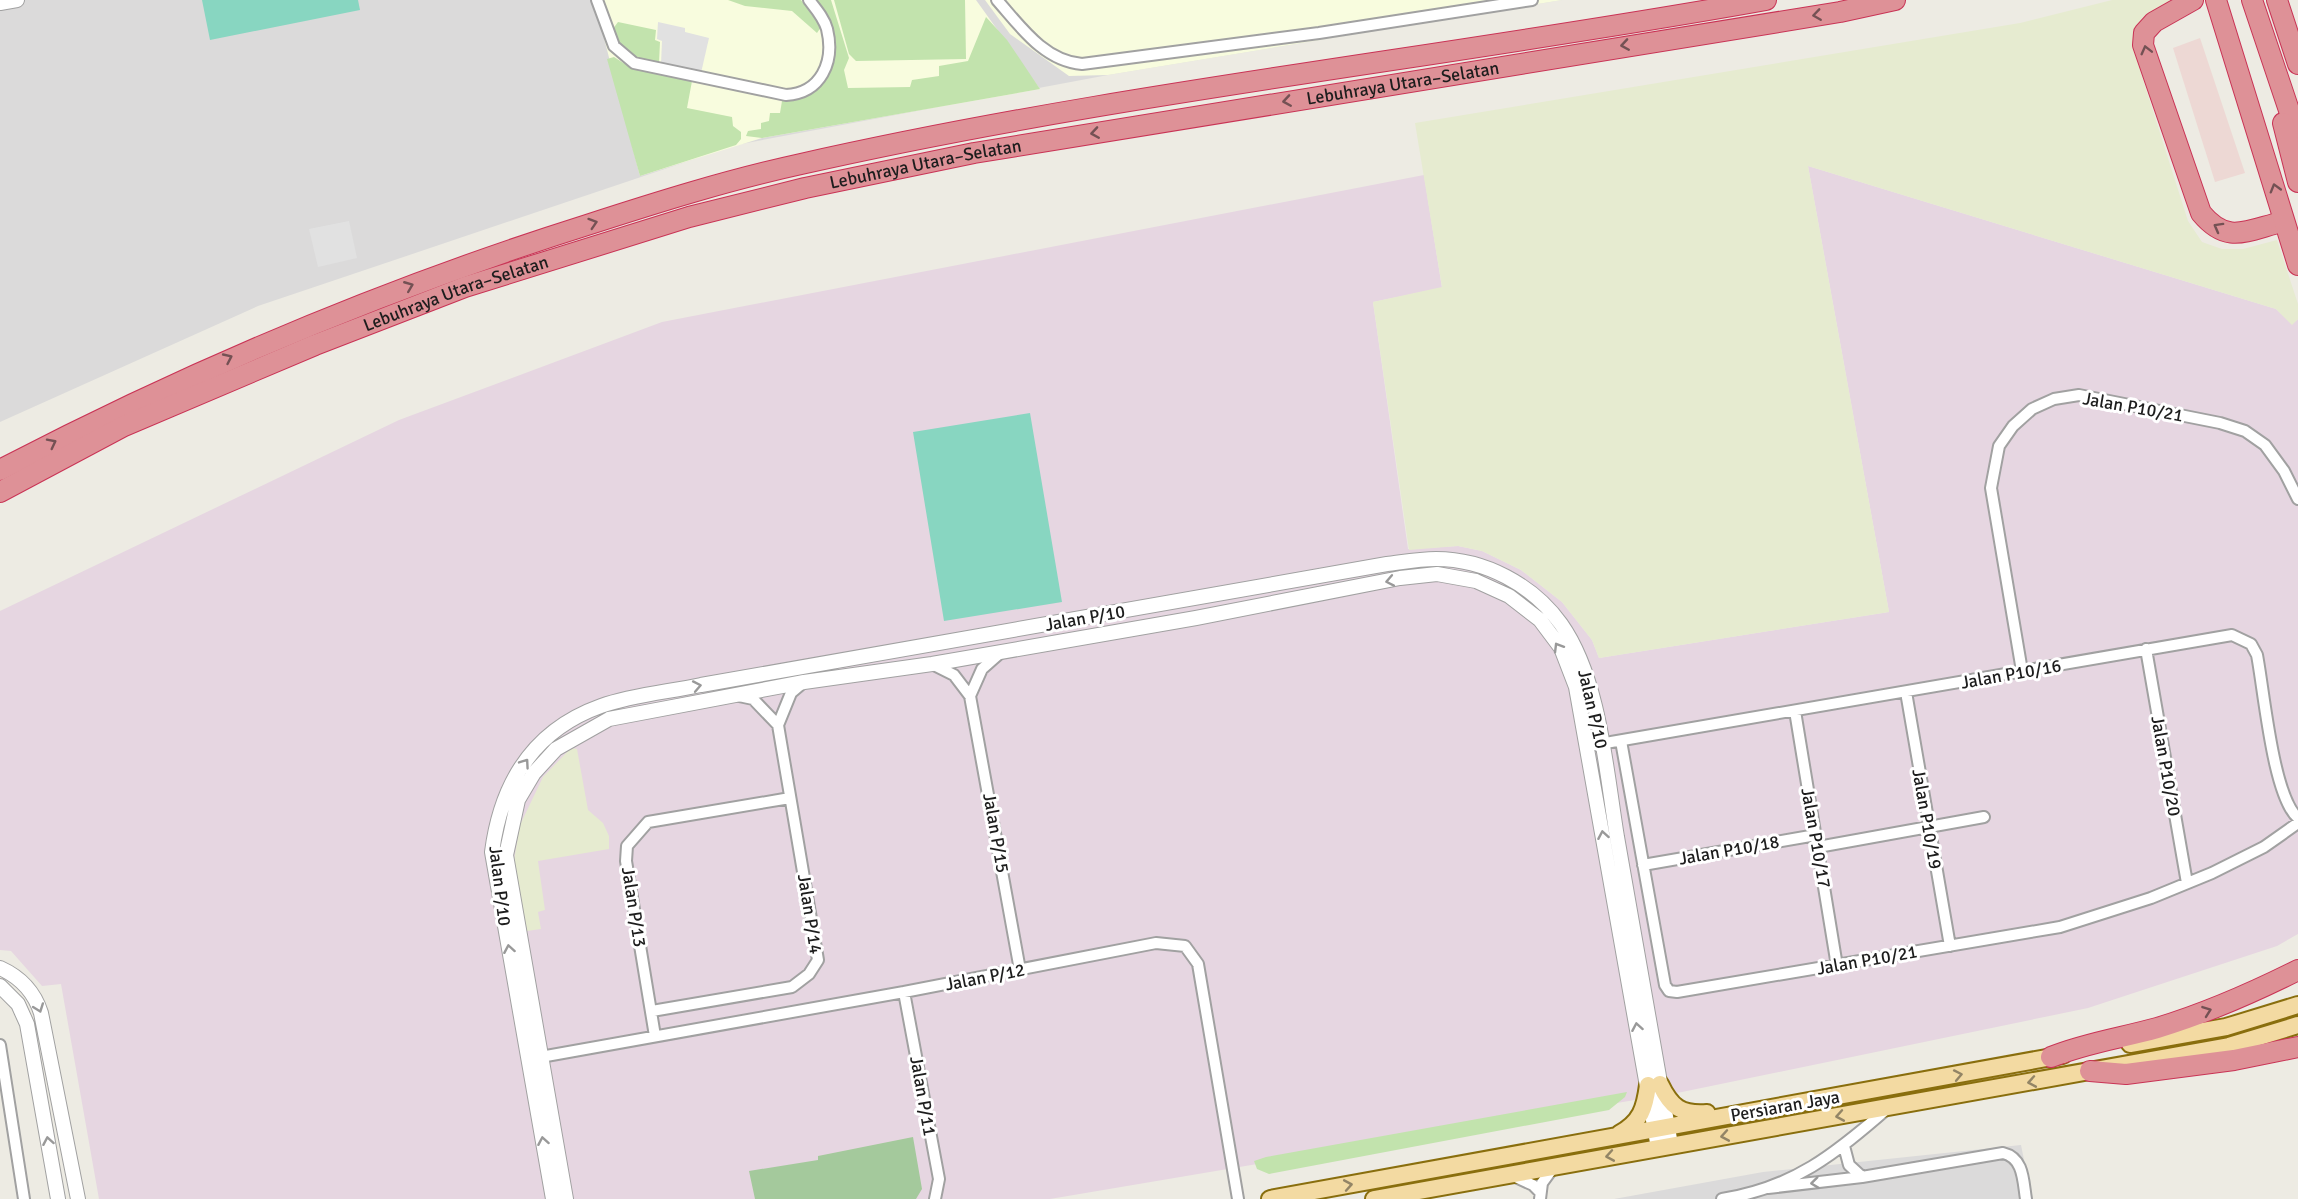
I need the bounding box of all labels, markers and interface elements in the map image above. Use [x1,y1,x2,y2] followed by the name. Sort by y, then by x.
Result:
[1813,9,1822,21] one-way arrow
[1620,39,1629,51] one-way arrow
[2140,45,2153,55] one-way arrow
[1305,57,1501,110] street label: Lebuhraya Utara–Selatan
[1283,94,1293,107] one-way arrow
[1090,126,1100,138] one-way arrow
[828,134,1023,194] street label: Lebuhraya Utara–Selatan
[2270,184,2282,194] one-way arrow
[587,218,598,230] one-way arrow
[2214,223,2224,234] one-way arrow
[360,251,551,336] street label: Lebuhraya Utara–Selatan
[402,281,413,293] one-way arrow
[221,353,232,365] one-way arrow
[2081,387,2185,427] street label: Jalan P10/21
[46,438,57,450] one-way arrow
[1385,574,1395,587] one-way arrow
[1043,600,1127,636] street label: Jalan P/10
[1554,643,1566,653] one-way arrow
[1959,654,2063,694] street label: Jalan P10/16
[1573,667,1613,751] street label: Jalan P/10
[691,680,701,693] one-way arrow
[2146,714,2186,818] street label: Jalan P10/20
[518,758,529,769] one-way arrow
[1907,767,1947,871] street label: Jalan P10/19
[1796,786,1836,890] street label: Jalan P10/17
[978,791,1014,875] street label: Jalan P/15
[1677,830,1781,870] street label: Jalan P10/18
[1597,831,1610,841] one-way arrow
[484,845,516,927] street label: Jalan P/10
[617,865,651,949] street label: Jalan P/13
[793,872,827,956] street label: Jalan P/14
[1815,940,1919,980] street label: Jalan P10/21
[503,945,516,955] one-way arrow
[943,959,1027,995] street label: Jalan P/12
[32,1002,44,1013] one-way arrow
[2201,1006,2212,1019] one-way arrow
[1631,1023,1644,1033] one-way arrow
[905,1054,941,1138] street label: Jalan P/11
[1954,1069,1963,1081] one-way arrow
[2027,1075,2037,1088] one-way arrow
[1729,1086,1841,1126] street label: Persiaran Jaya
[1835,1109,1845,1122] one-way arrow
[1720,1129,1730,1142] one-way arrow
[42,1137,55,1147] one-way arrow
[537,1137,549,1146] one-way arrow
[1605,1149,1615,1162] one-way arrow
[1810,1176,1820,1188] one-way arrow
[1343,1179,1353,1192] one-way arrow

